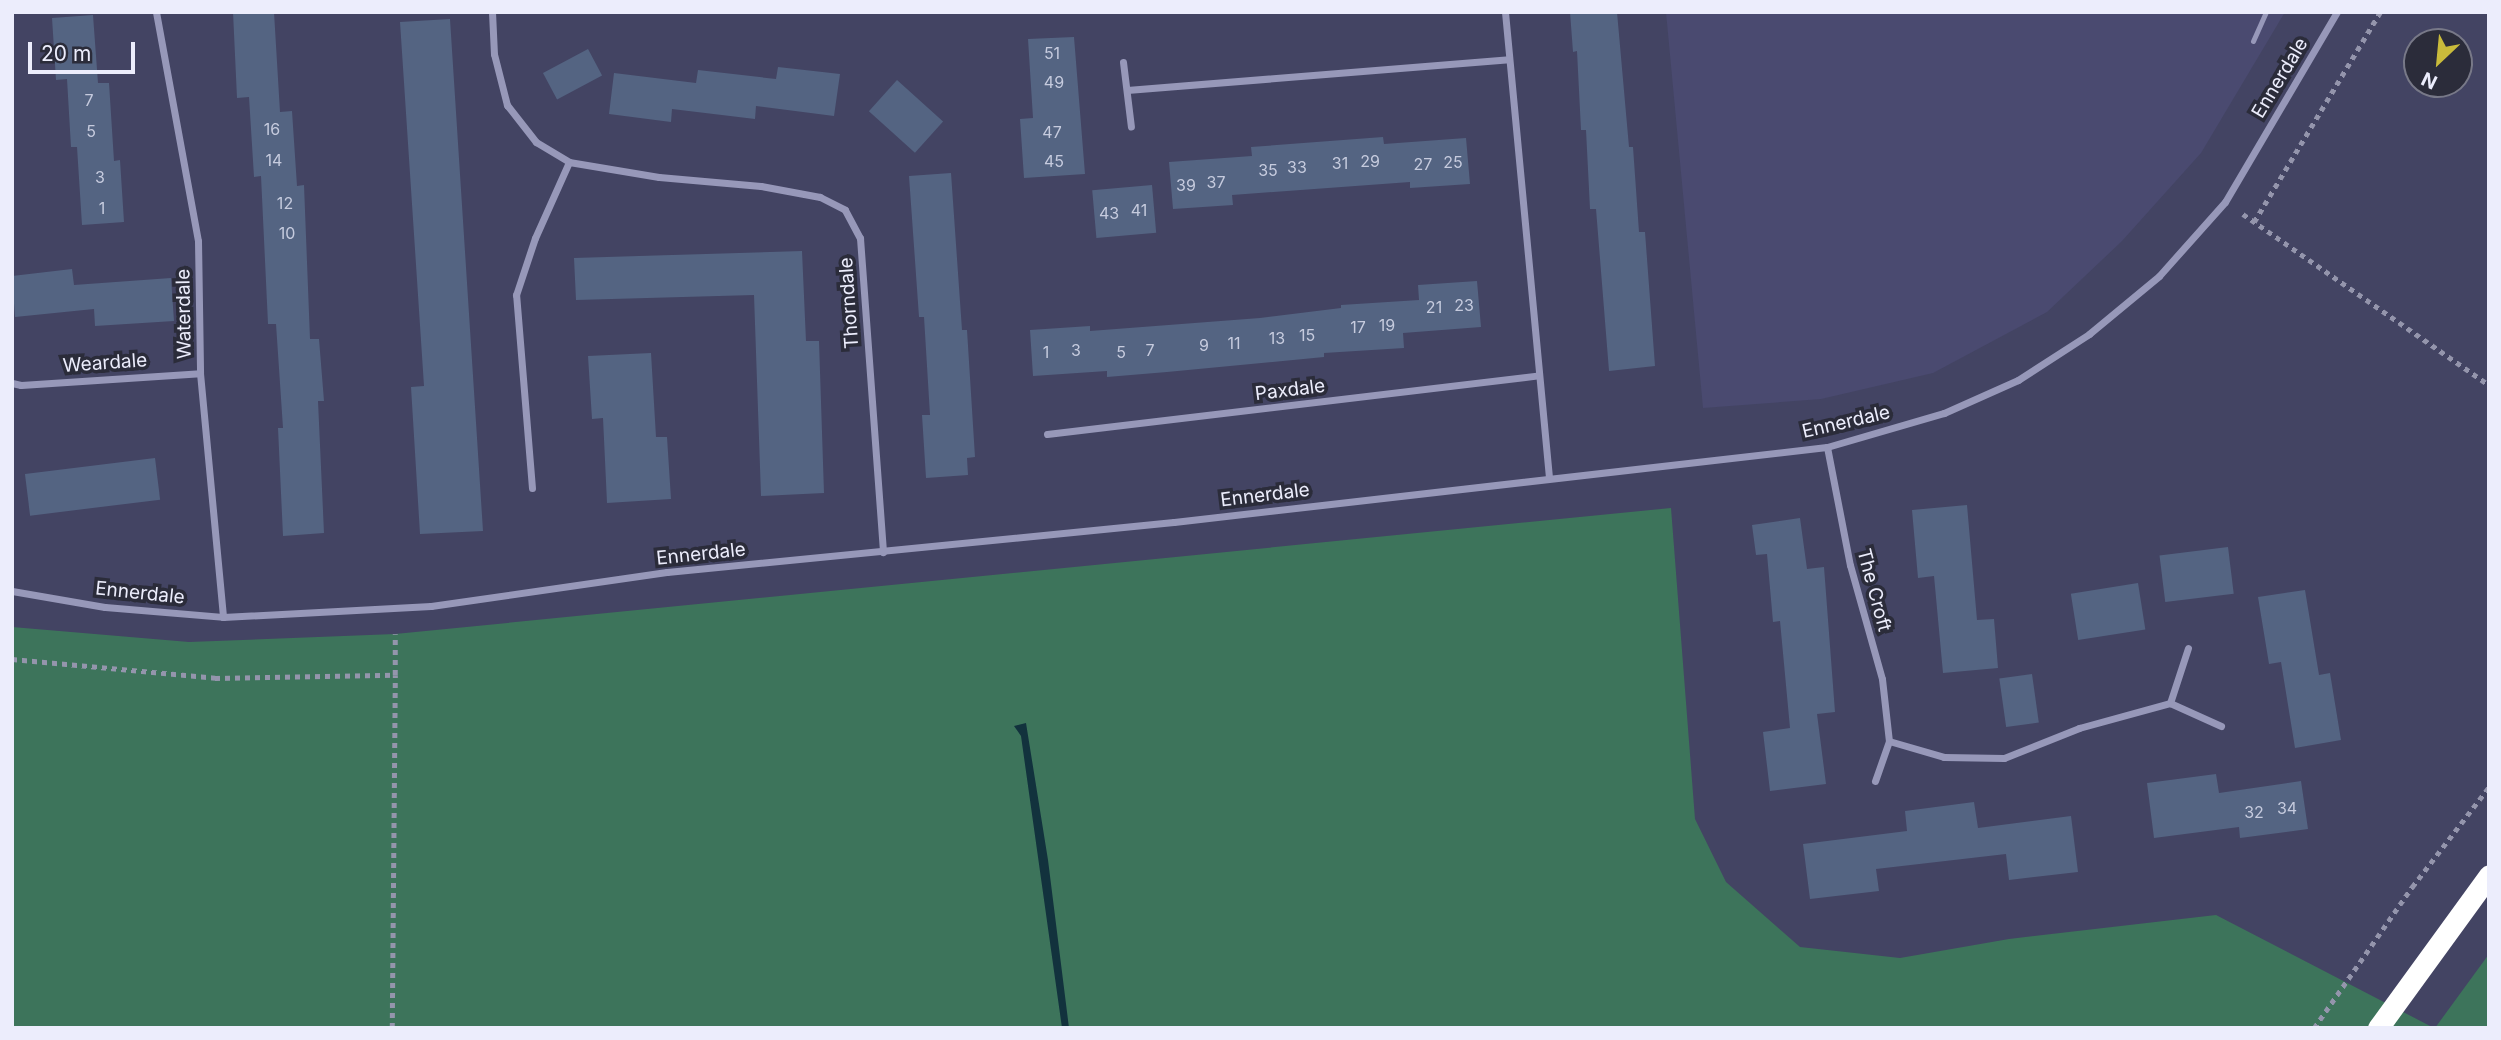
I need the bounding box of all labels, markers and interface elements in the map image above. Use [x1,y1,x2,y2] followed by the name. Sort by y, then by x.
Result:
[32,28,138,72] scale bar
[2403,28,2473,98] north arrow
[2247,34,2313,122] street label: Ennerdale
[41,41,91,66] text: 20 m
[1044,43,1060,63] house number: 51
[2418,67,2441,94] text: N
[1044,72,1064,92] house number: 49
[84,90,94,110] house number: 7
[264,119,280,139] house number: 16
[86,121,96,141] house number: 5
[1042,122,1062,142] house number: 47
[266,150,282,170] house number: 14
[1044,151,1064,171] house number: 45
[1360,151,1380,171] house number: 29
[1443,152,1463,172] house number: 25
[1332,153,1348,173] house number: 31
[1414,154,1432,174] house number: 27
[1287,157,1307,177] house number: 33
[1258,160,1278,180] house number: 35
[95,167,105,187] house number: 3
[1207,172,1225,192] house number: 37
[1176,175,1196,195] house number: 39
[277,193,293,213] house number: 12
[99,198,105,218] house number: 1
[1131,200,1147,220] house number: 41
[1099,203,1119,223] house number: 43
[279,223,295,243] house number: 10
[834,257,864,349] street label: Thorndale
[172,269,196,359] street label: Waterdale
[1454,295,1474,315] house number: 23
[1426,297,1442,317] house number: 21
[1379,315,1395,335] house number: 19
[1350,317,1366,337] house number: 17
[1299,325,1315,345] house number: 15
[1269,328,1285,348] house number: 13
[1227,333,1241,353] house number: 11
[1199,335,1209,355] house number: 9
[1071,340,1081,360] house number: 3
[1145,340,1155,360] house number: 7
[1043,342,1049,362] house number: 1
[1116,342,1126,362] house number: 5
[62,349,148,377] street label: Weardale
[1254,374,1326,406] street label: Paxdale
[1800,401,1892,443] street label: Ennerdale
[1219,478,1311,512] street label: Ennerdale
[655,538,747,570] street label: Ennerdale
[1852,546,1896,634] street label: The Croft
[94,577,186,609] street label: Ennerdale
[2277,798,2297,818] house number: 34
[2244,802,2264,822] house number: 32

